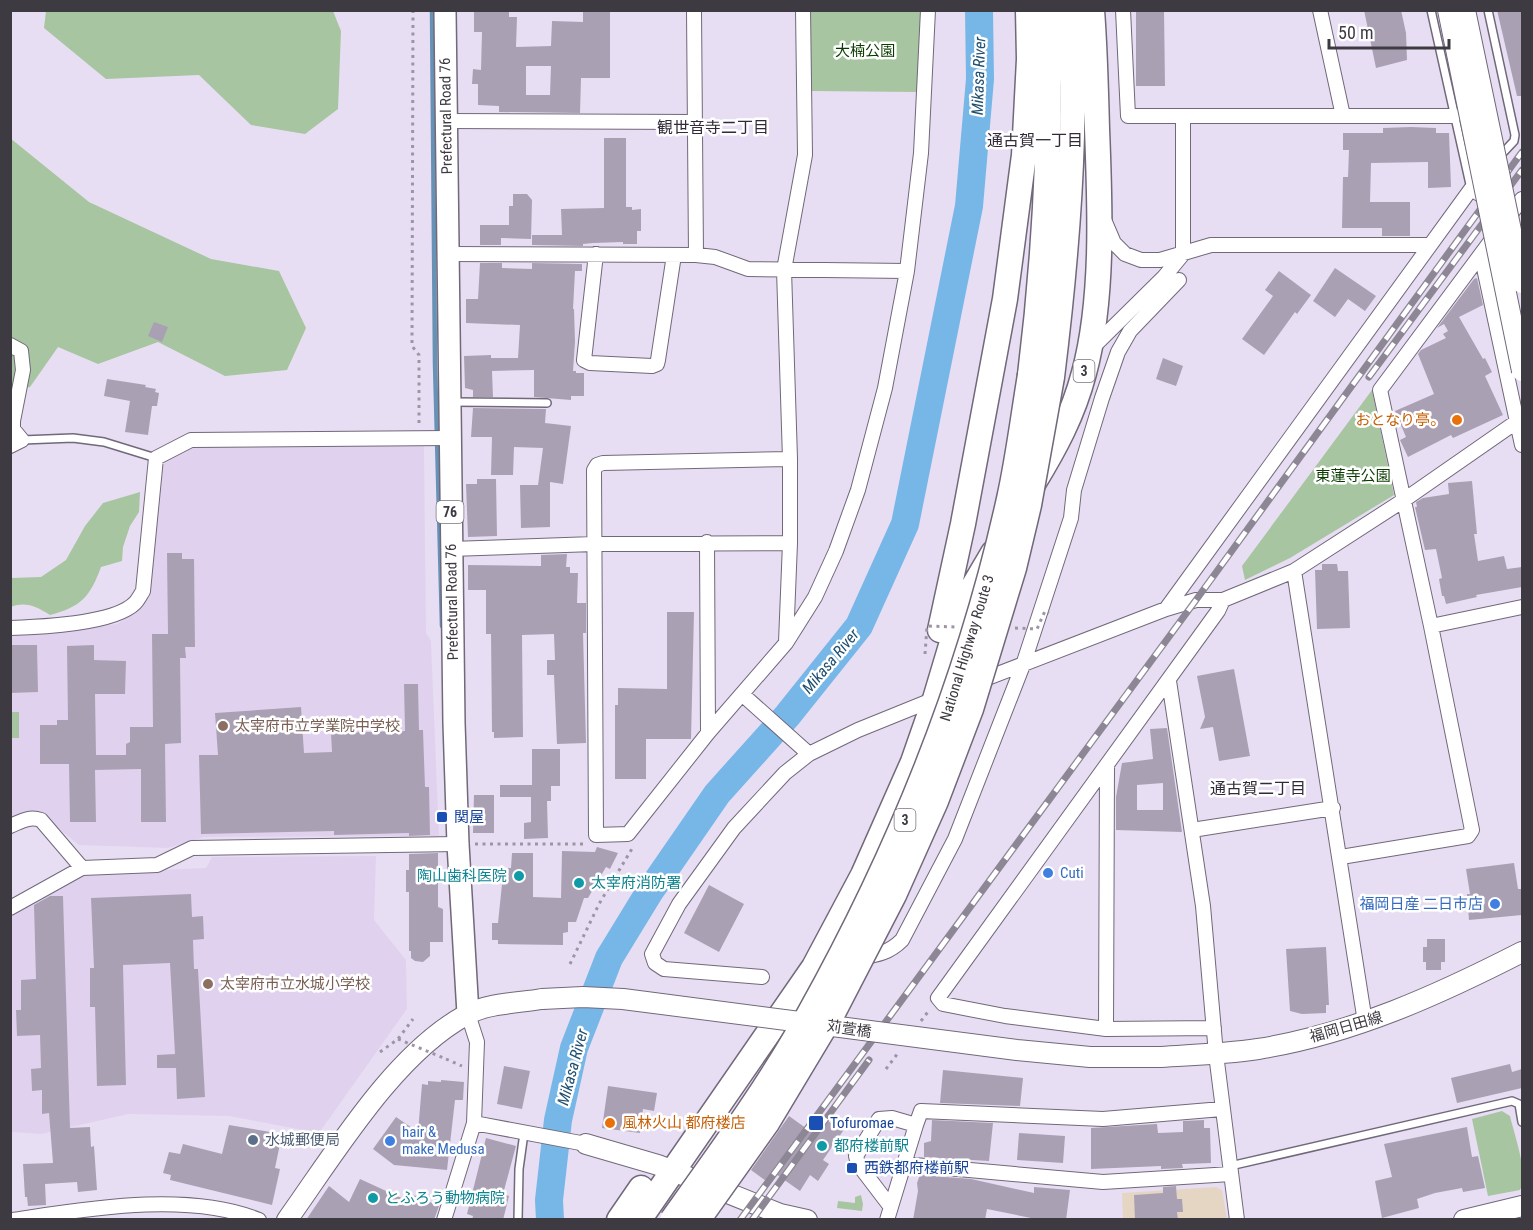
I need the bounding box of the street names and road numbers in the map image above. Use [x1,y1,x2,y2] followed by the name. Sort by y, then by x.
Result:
[436,57,456,175] street label: Prefectural Road 76
[1074,360,1094,382] road number: 3
[436,501,464,523] road number: 76
[442,543,462,661] street label: Prefectural Road 76
[936,573,998,723] street label: National Highway Route 3
[894,809,916,831] road number: 3
[1307,1008,1385,1046] street label: 福岡日田線
[825,1017,873,1041] street label: 苅萱橋

